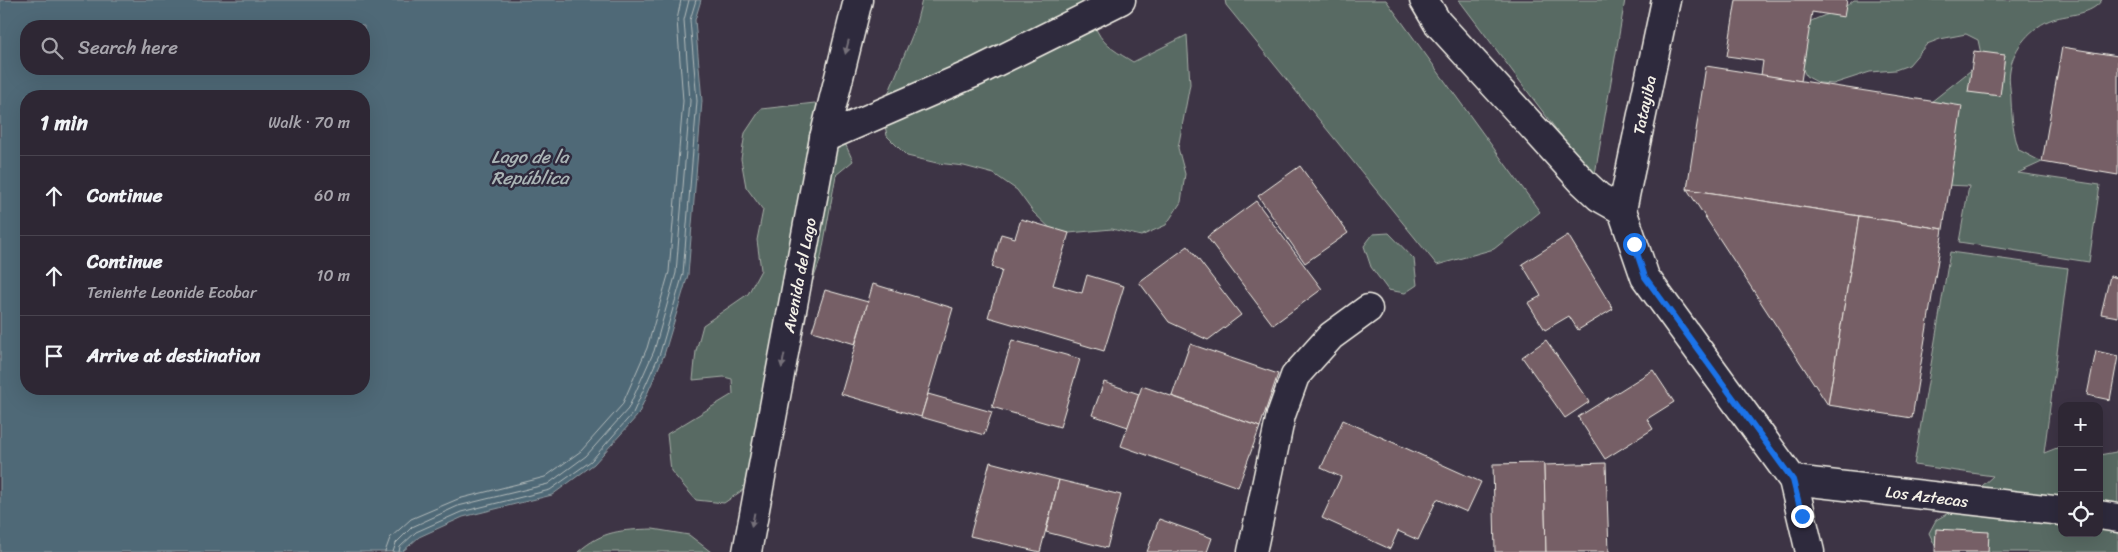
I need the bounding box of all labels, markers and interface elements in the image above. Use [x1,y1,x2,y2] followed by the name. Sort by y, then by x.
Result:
[20,20,370,75] search box
[78,31,178,64] text: Search here
[38,34,66,62] icon: search
[842,40,850,55] one-way arrow
[1624,73,1665,137] street label: Tatayiba
[40,104,88,142] text: 1 min
[268,108,350,137] text: Walk · 70 m
[491,141,571,194] water label: Lago de la República
[87,179,163,212] text: Continue
[314,181,350,210] text: 60 m
[40,182,68,210] icon: ahead
[774,215,825,336] street label: Avenida del Lago
[1623,233,1646,256] route start
[87,245,163,278] text: Continue
[317,261,350,290] text: 10 m
[40,262,68,290] icon: ahead
[87,278,256,307] text: Teniente Leonide Ecobar
[87,339,260,372] text: Arrive at destination
[40,342,68,370] icon: arrive
[778,353,786,369] one-way arrow
[2058,402,2103,537] map controls
[2058,402,2103,447] button: +
[2058,447,2103,492] button: −
[1884,477,1971,516] street label: Los Aztecas
[2058,492,2103,537] button: locate
[1791,505,1814,528] route end
[748,513,756,529] one-way arrow

